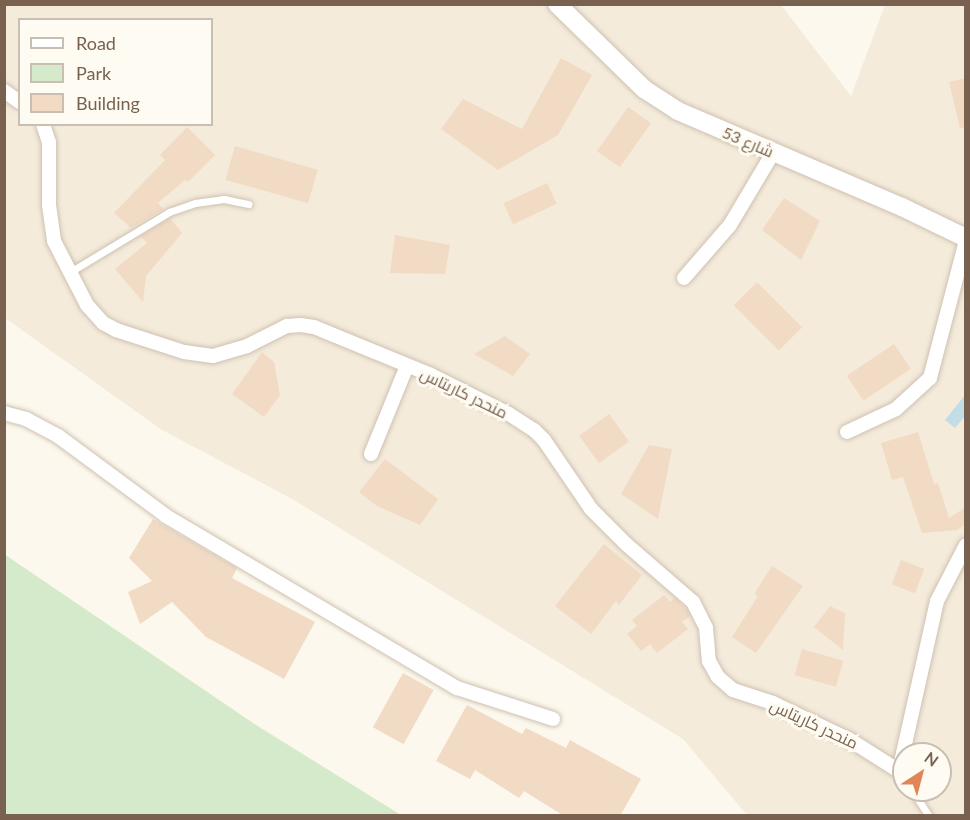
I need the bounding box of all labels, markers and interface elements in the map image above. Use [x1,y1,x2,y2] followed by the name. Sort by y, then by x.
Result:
[18,18,213,126] legend
[76,32,116,54] text: Road
[76,62,111,84] text: Park
[76,92,140,114] text: Building
[720,123,776,161] street label: شارع 53
[417,364,511,422] street label: منحدر كاريتاس
[767,695,861,753] street label: منحدر كاريتاس
[892,742,952,802] north arrow
[921,747,942,770] text: N

